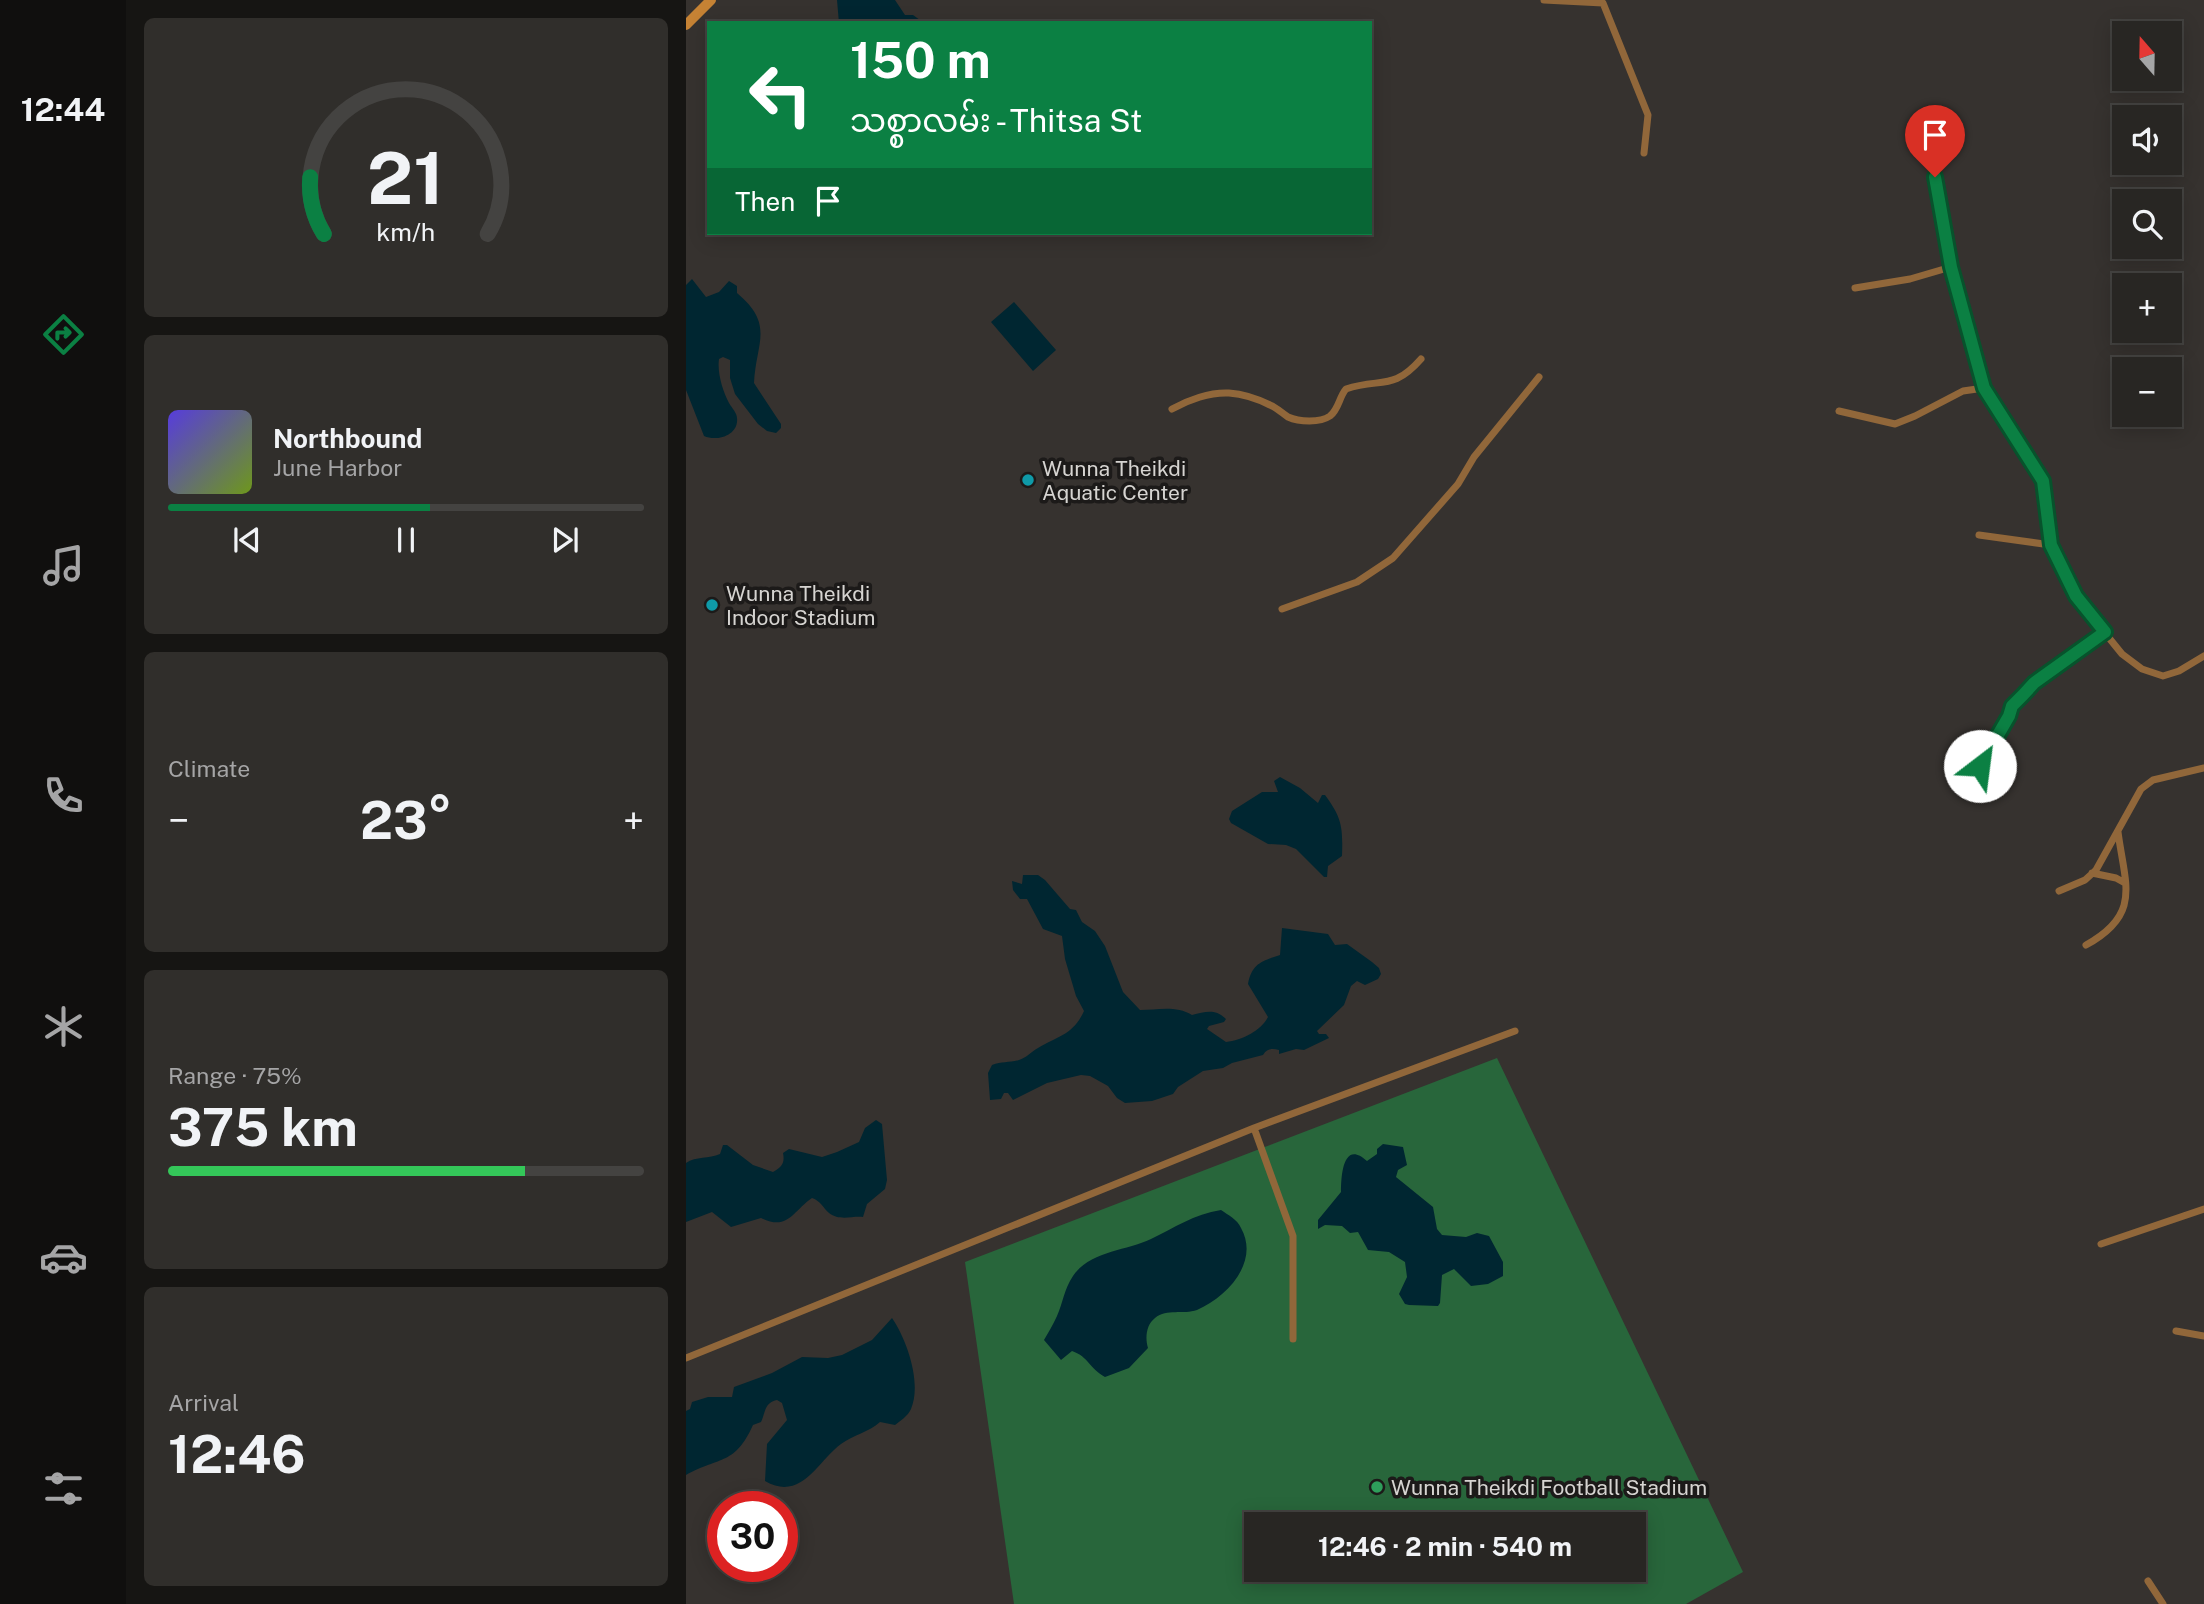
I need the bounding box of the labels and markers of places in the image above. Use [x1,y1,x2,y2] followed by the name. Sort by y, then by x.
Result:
[1905,105,1965,177] pin
[1042,456,1188,505] place label: Wunna Theikdi Aquatic Center
[1020,472,1036,488] marker: Wunna Theikdi Aquatic Center
[726,581,875,630] place label: Wunna Theikdi Indoor Stadium
[704,597,720,613] marker: Wunna Theikdi Indoor Stadium
[1391,1475,1707,1500] place label: Wunna Theikdi Football Stadium
[1369,1479,1385,1495] marker: Wunna Theikdi Football Stadium

